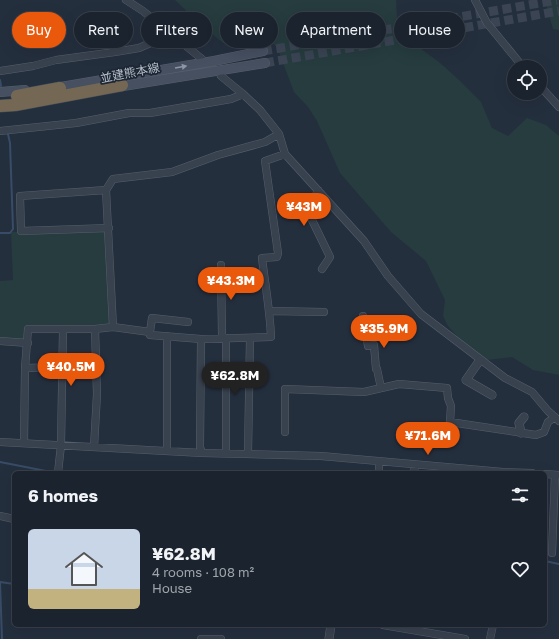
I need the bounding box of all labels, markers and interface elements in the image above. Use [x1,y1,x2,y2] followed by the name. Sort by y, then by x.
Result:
[12,12,66,48] chip: Buy
[74,12,133,48] chip: Rent
[141,12,212,48] chip: Filters
[220,12,278,48] chip: New
[286,12,386,48] chip: Apartment
[394,12,465,48] chip: House
[99,59,161,86] street label: 並建熊本線
[507,60,547,100] map controls
[507,60,547,100] button: locate
[175,64,187,70] one-way arrow
[280,193,328,227] pin: ¥43M
[286,198,322,214] text: ¥43M
[198,267,264,301] pin: ¥43.3M
[207,272,255,288] text: ¥43.3M
[351,315,417,349] pin: ¥35.9M
[360,320,408,336] text: ¥35.9M
[38,353,104,387] pin: ¥40.5M
[47,358,95,374] text: ¥40.5M
[202,362,268,396] pin: ¥62.8M
[211,367,259,383] text: ¥62.8M
[395,422,461,456] pin: ¥71.6M
[405,427,451,443] text: ¥71.6M
[509,484,531,506] icon: filters
[28,485,98,506] text: 6 homes
[152,543,216,564] text: ¥62.8M
[60,545,108,593] icon: home
[509,558,531,580] icon: heart
[152,564,254,580] text: 4 rooms · 108 m²
[152,580,192,596] text: House

